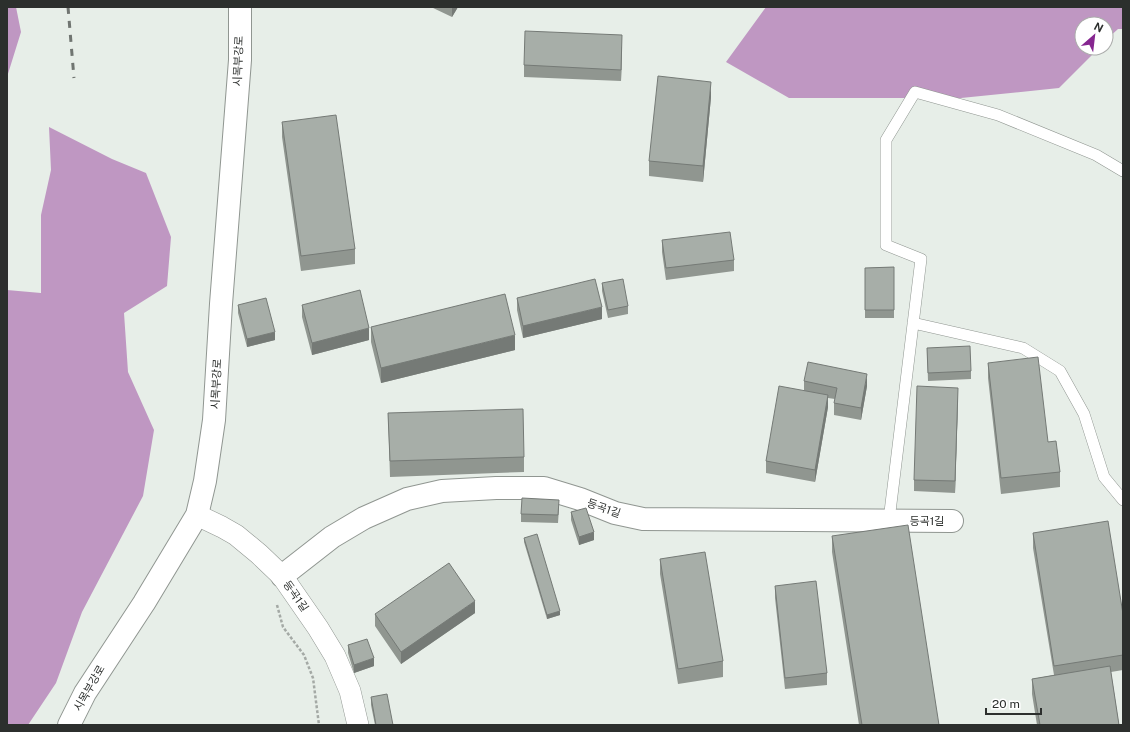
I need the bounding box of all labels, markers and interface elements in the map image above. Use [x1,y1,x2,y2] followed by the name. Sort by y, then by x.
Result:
[1074,16,1114,56] north arrow
[1092,20,1105,34] text: N
[231,36,245,86] street label: 시목부강로
[209,358,223,410] street label: 시목부강로
[586,497,622,519] street label: 등곡1길
[910,515,944,527] street label: 등곡1길
[281,578,311,614] street label: 등곡1길
[71,663,107,713] street label: 시목부강로
[986,690,1041,716] scale bar
[992,697,1020,711] text: 20 m

